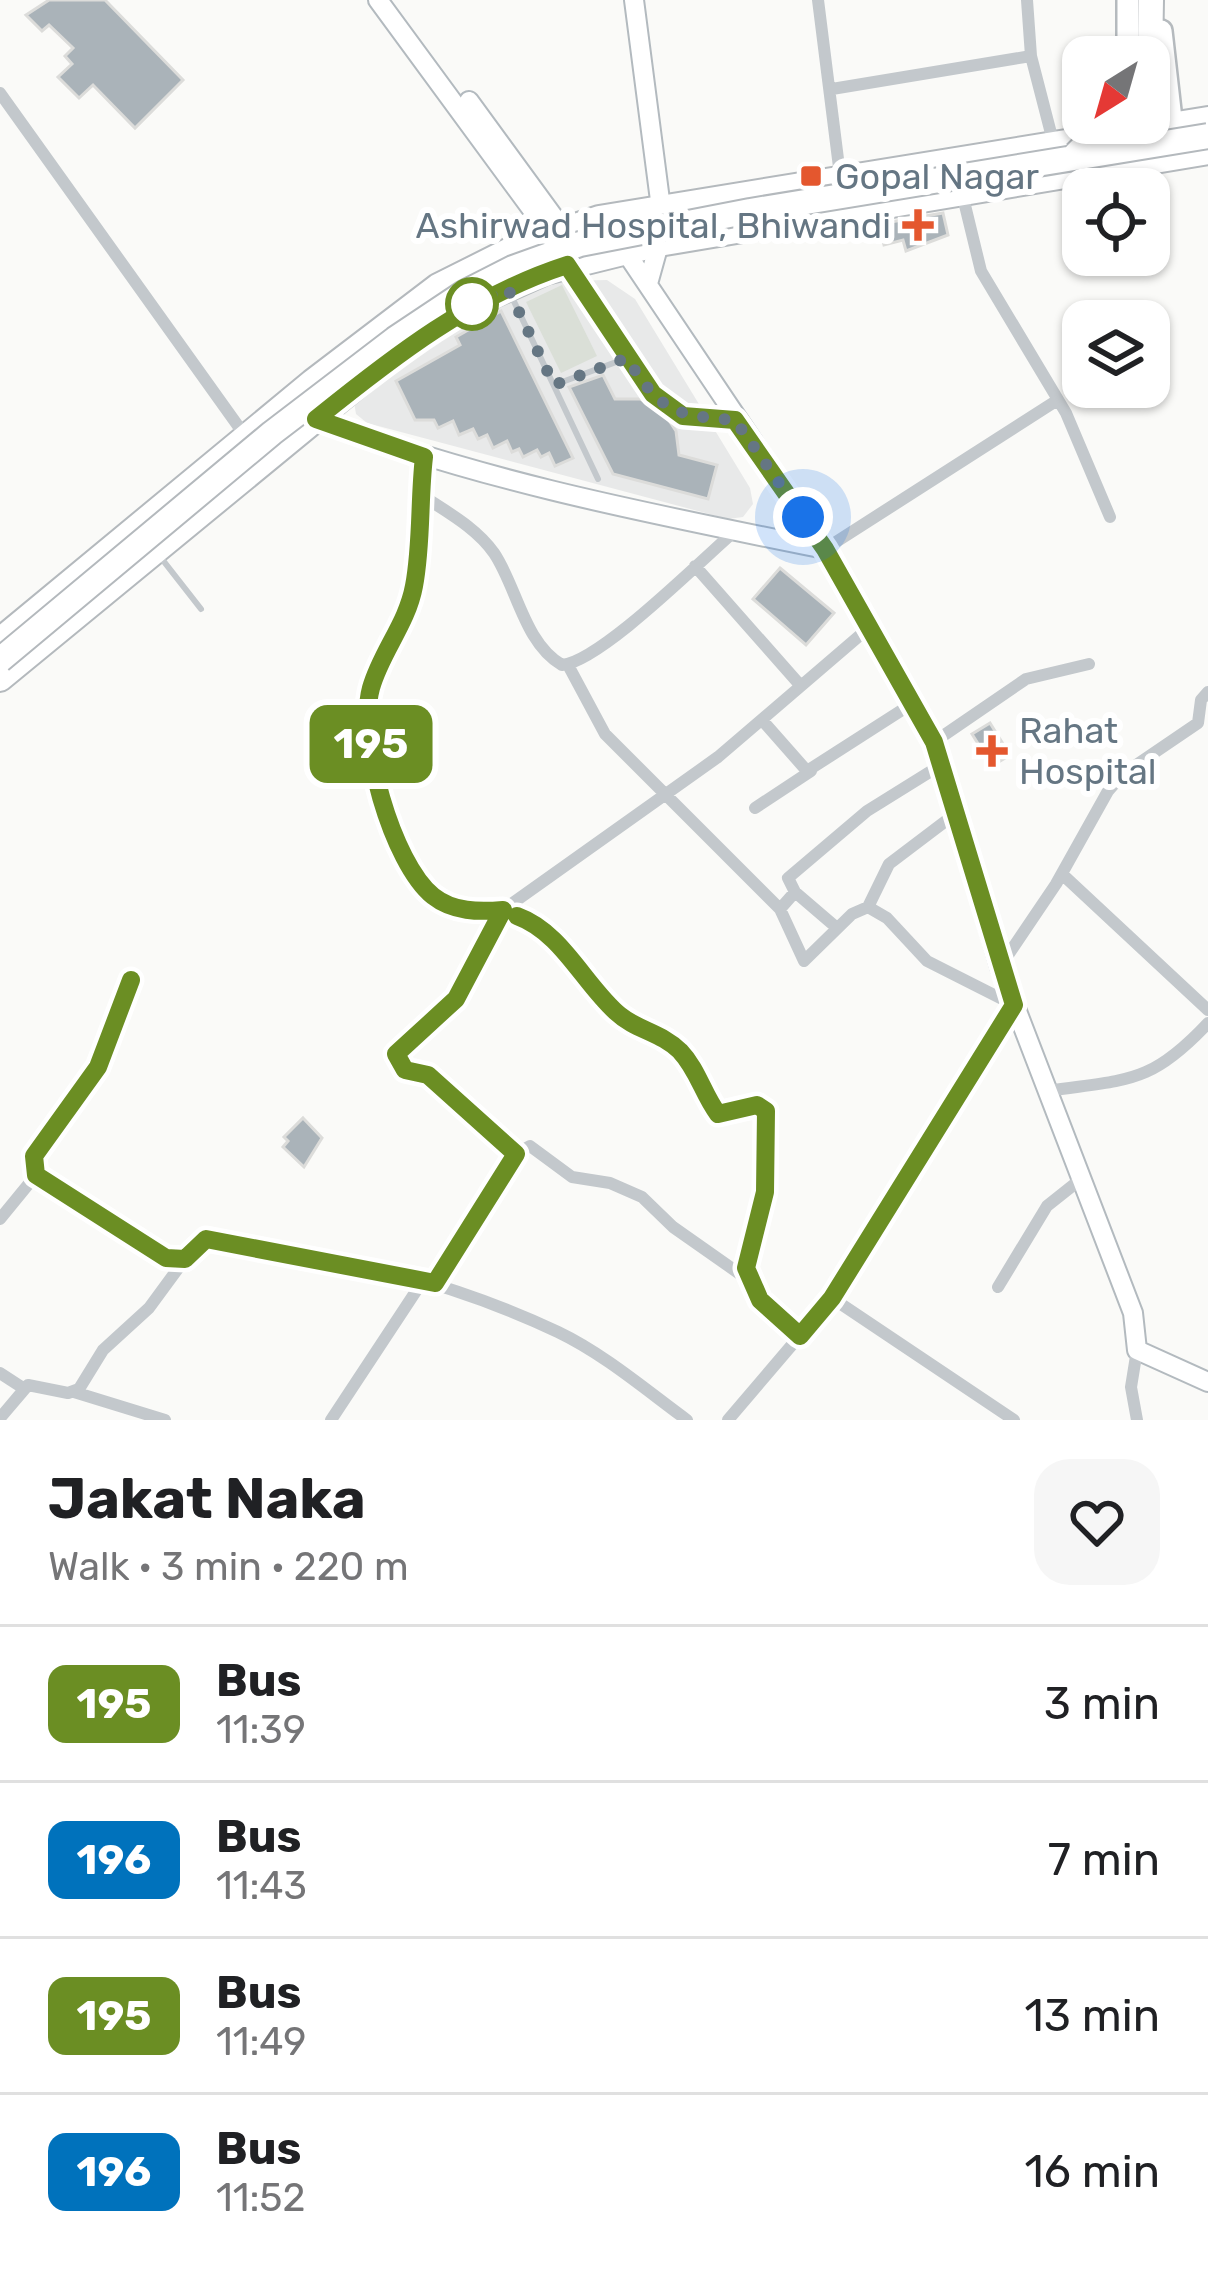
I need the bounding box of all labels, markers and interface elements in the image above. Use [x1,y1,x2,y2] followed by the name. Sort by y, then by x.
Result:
[1062,36,1170,144] north arrow
[1062,36,1170,408] map controls
[835,155,1039,198] place label: Gopal Nagar
[798,163,824,189] marker: Gopal Nagar
[1062,168,1170,276] button: locate
[416,204,891,247] place label: Ashirwad Hospital, Bhiwandi
[902,209,934,241] marker: Ashirwad Hospital, Bhiwandi
[447,279,497,329] unlabelled marker
[1062,300,1170,408] button: layers
[773,487,833,547] your location
[302,705,440,783] line badge: 195
[1019,709,1157,793] place label: Rahat Hospital
[334,719,408,769] text: 195
[976,735,1008,767] marker: Rahat Hospital
[1034,1459,1160,1585] button: heart
[48,1465,366,1532] text: Jakat Naka
[48,1544,409,1590] text: Walk · 3 min · 220 m
[216,1654,301,1707] text: Bus
[1044,1677,1160,1730] text: 3 min
[77,1679,151,1729] text: 195
[216,1707,306,1753] text: 11:39
[216,1810,301,1863] text: Bus
[1048,1833,1160,1886] text: 7 min
[77,1835,151,1885] text: 196
[216,1863,307,1909] text: 11:43
[216,1966,301,2019] text: Bus
[1025,1989,1160,2042] text: 13 min
[77,1991,151,2041] text: 195
[216,2019,306,2065] text: 11:49
[216,2122,301,2175] text: Bus
[1024,2145,1160,2198] text: 16 min
[77,2147,151,2197] text: 196
[216,2175,305,2221] text: 11:52

